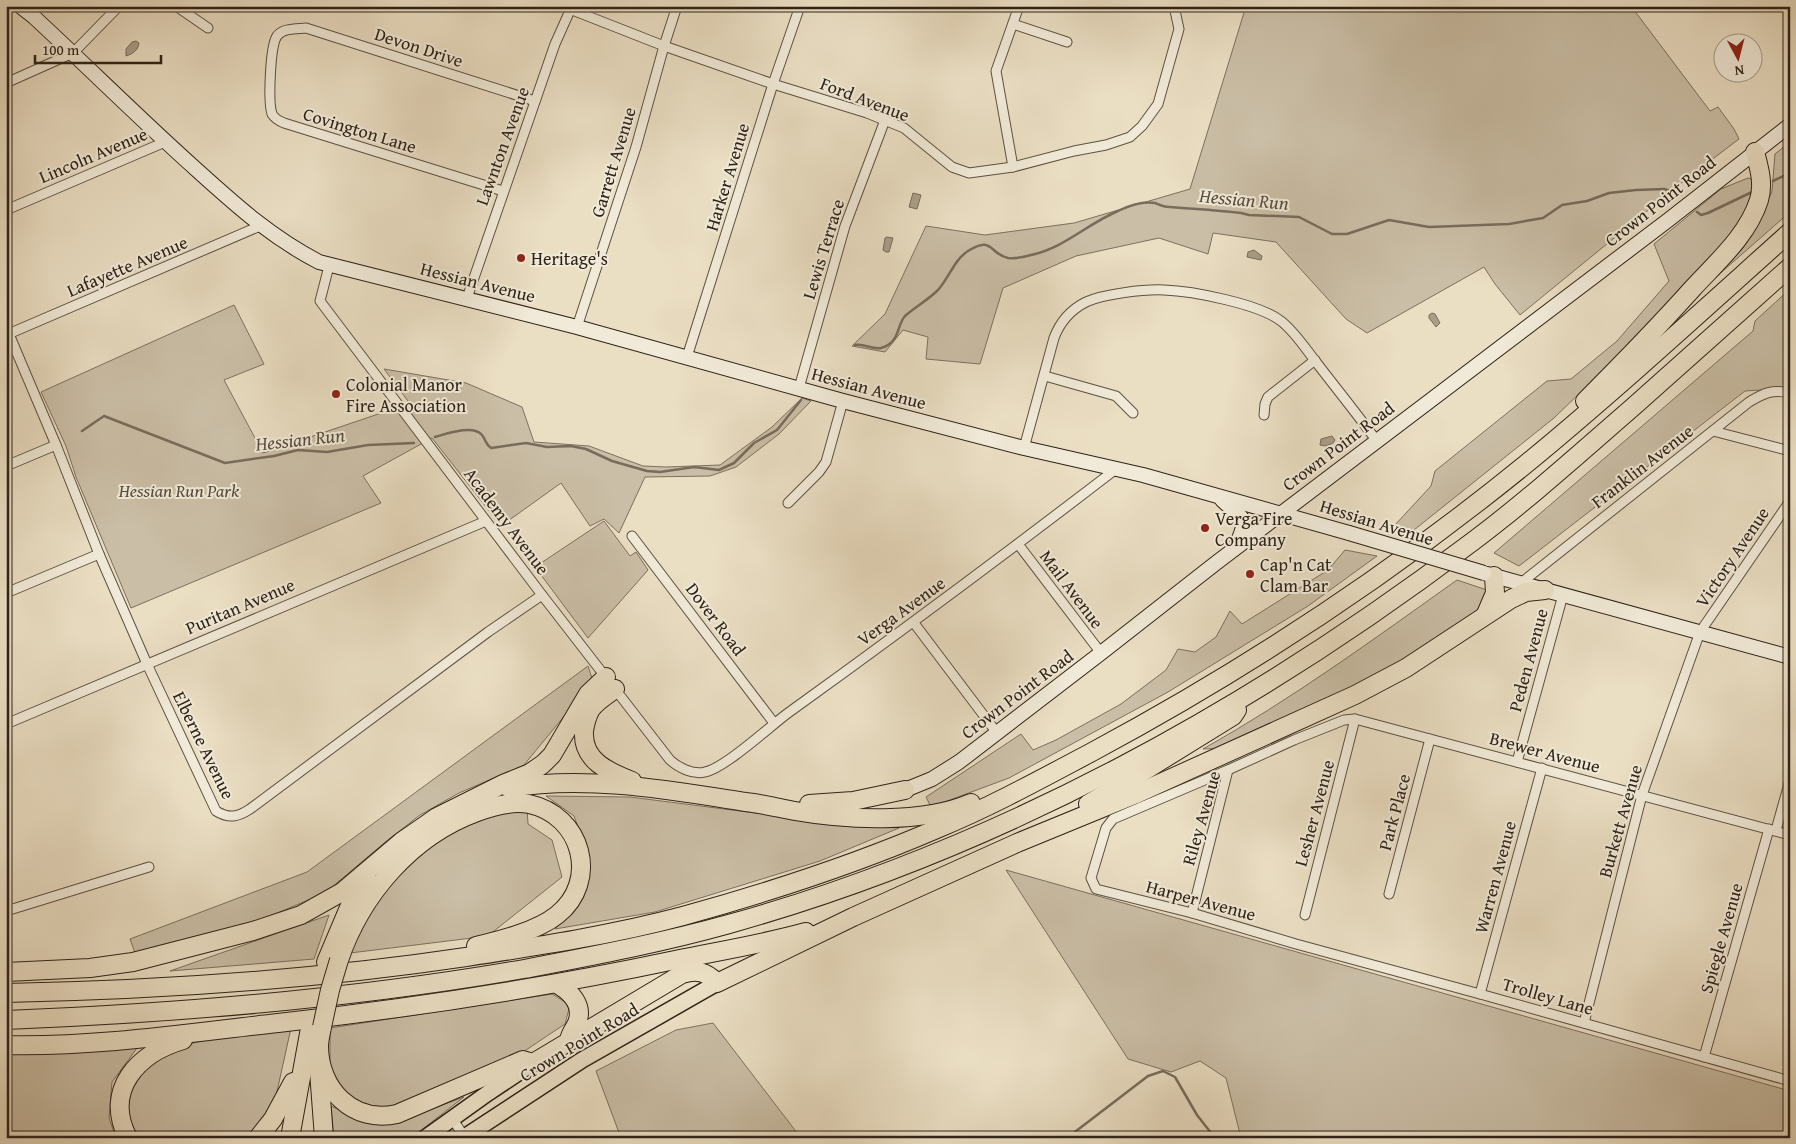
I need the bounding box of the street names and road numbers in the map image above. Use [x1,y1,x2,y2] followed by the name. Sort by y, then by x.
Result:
[371,20,467,74] street label: Devon Drive
[817,70,913,128] street label: Ford Avenue
[468,83,536,209] street label: Lawnton Avenue
[300,100,420,160] street label: Covington Lane
[583,103,643,221] street label: Garrett Avenue
[35,120,151,190] street label: Lincoln Avenue
[698,120,756,234] street label: Harker Avenue
[1599,149,1722,253] street label: Crown Point Road
[795,196,851,302] street label: Lewis Terrace
[62,228,192,304] street label: Lafayette Avenue
[418,255,538,309] street label: Hessian Avenue
[809,360,929,416] street label: Hessian Avenue
[1276,394,1400,497] street label: Crown Point Road
[1585,417,1699,515] street label: Franklin Avenue
[458,462,556,580] street label: Academy Avenue
[1317,492,1437,552] street label: Hessian Avenue
[1688,501,1776,613] street label: Victory Avenue
[1033,544,1111,634] street label: Mail Avenue
[851,570,951,652] street label: Verga Avenue
[181,571,299,641] street label: Puritan Avenue
[679,577,753,662] street label: Dover Road
[1501,606,1555,714] street label: Peden Avenue
[955,642,1079,745] street label: Crown Point Road
[166,686,242,804] street label: Elberne Avenue
[1487,724,1603,780] street label: Brewer Avenue
[1287,757,1341,869] street label: Lesher Avenue
[1591,761,1649,881] street label: Burkett Avenue
[1175,768,1227,868] street label: Riley Avenue
[1371,771,1417,853] street label: Park Place
[1467,818,1523,936] street label: Warren Avenue
[1143,872,1259,928] street label: Harper Avenue
[1692,880,1750,996] street label: Spiegle Avenue
[1499,970,1597,1022] street label: Trolley Lane
[514,996,644,1088] street label: Crown Point Road

